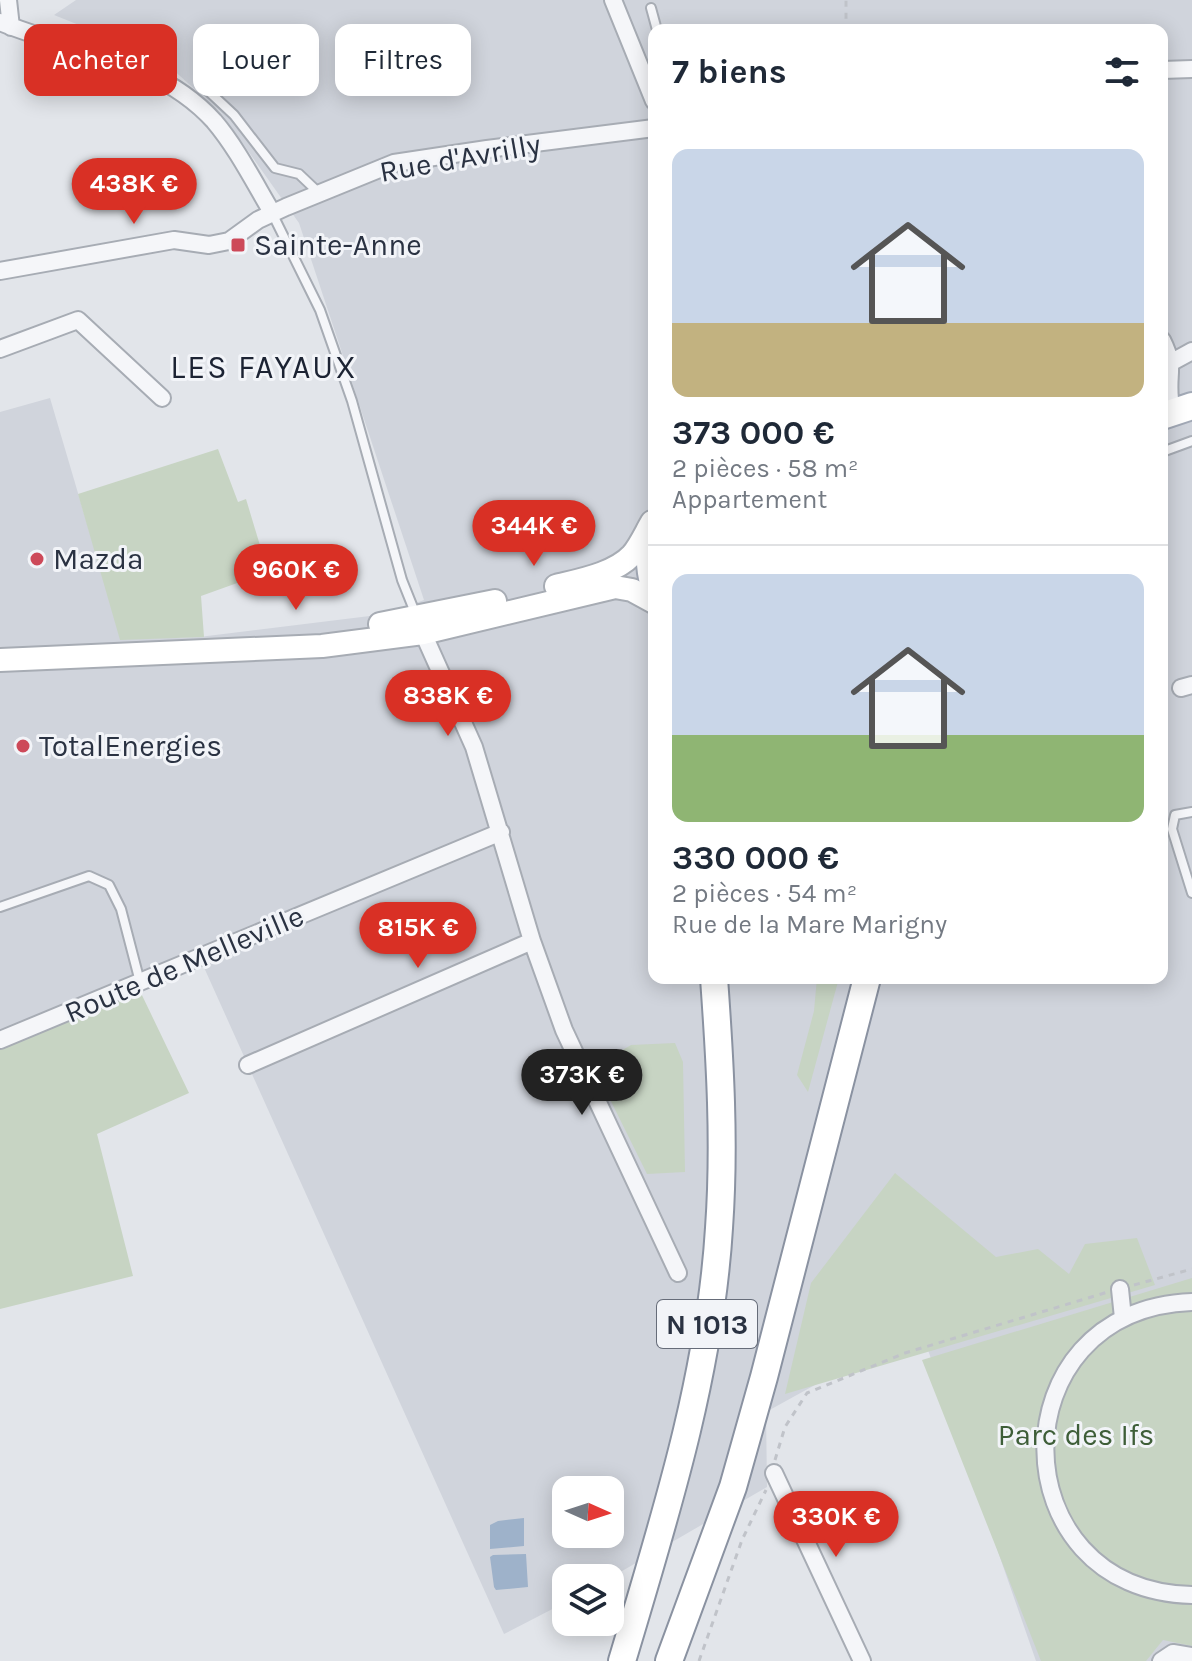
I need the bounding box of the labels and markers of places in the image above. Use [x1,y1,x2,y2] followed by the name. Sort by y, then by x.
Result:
[69,158,199,226] pin: 438K €
[254,227,422,263] place label: Sainte-Anne
[229,236,247,254] marker: Sainte-Anne
[469,500,599,568] pin: 344K €
[53,541,143,577] place label: Mazda
[231,544,361,612] pin: 960K €
[28,550,46,568] marker: Mazda
[383,670,513,738] pin: 838K €
[39,728,222,764] place label: TotalEnergies
[14,737,32,755] marker: TotalEnergies
[353,902,483,970] pin: 815K €
[517,1049,647,1117] pin: 373K €
[771,1491,901,1559] pin: 330K €

